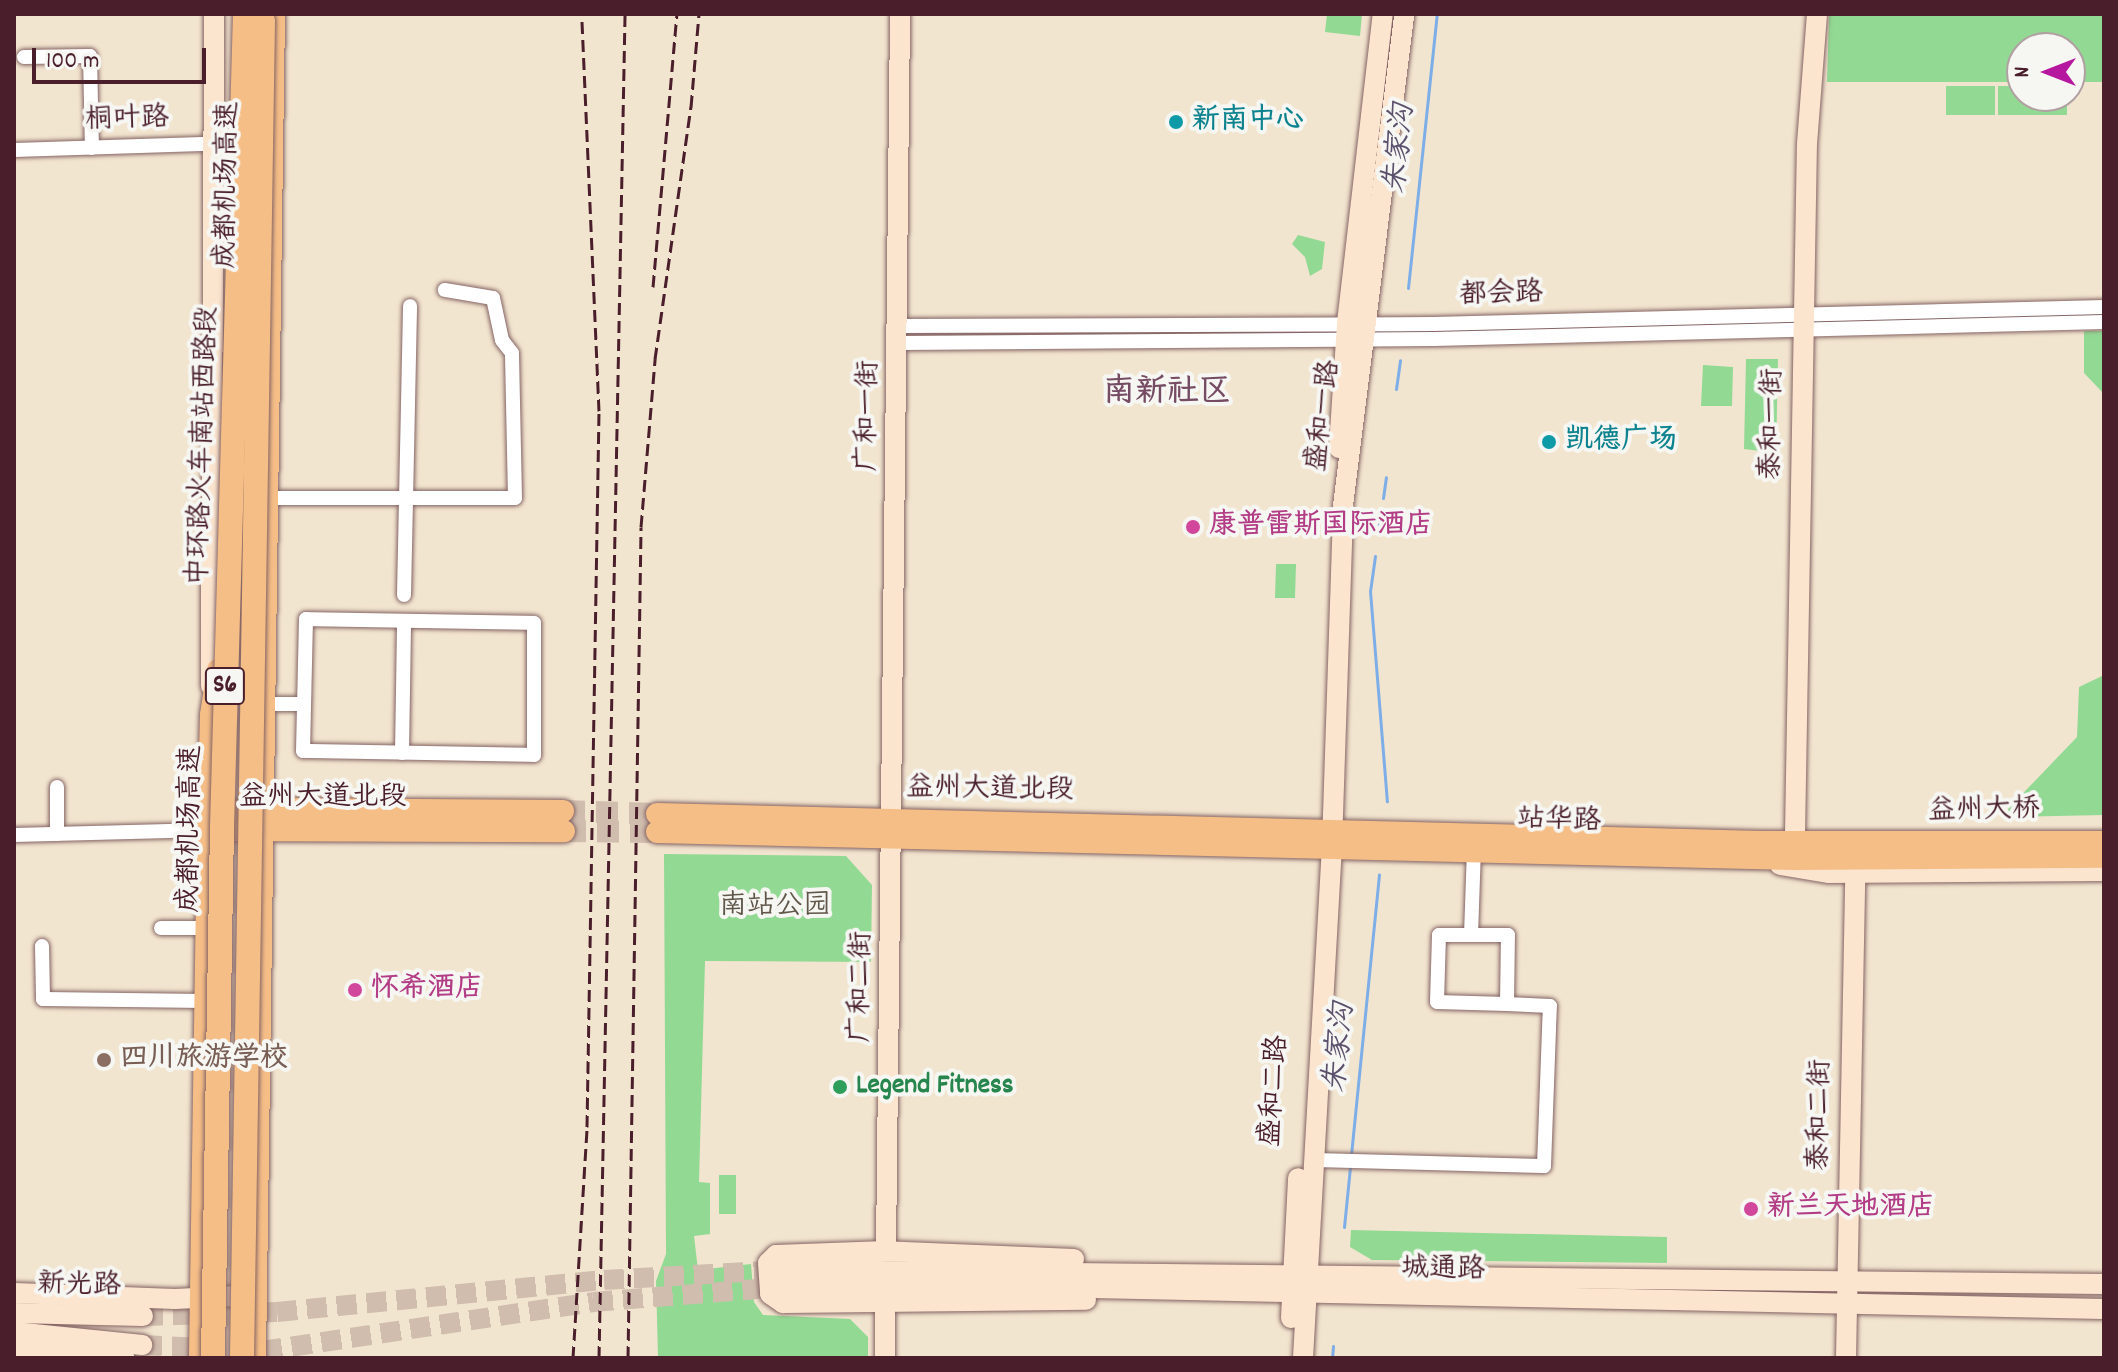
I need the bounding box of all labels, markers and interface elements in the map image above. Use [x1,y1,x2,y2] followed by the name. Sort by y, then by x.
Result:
[36,32,210,82] scale bar
[2006,32,2086,112] north arrow
[46,45,99,79] text: 100 m
[2008,67,2039,77] text: N
[211,101,247,269] street label: 成都机场高速
[1379,102,1425,196] water label: 朱家沟
[84,103,170,139] street label: 桐叶路
[1192,105,1304,139] place label: 新南中心
[1167,113,1185,131] marker: 新南中心
[1458,278,1544,314] street label: 都会路
[183,305,227,587] street label: 中环路火车南站西路段
[1302,358,1348,474] street label: 盛和一路
[852,360,888,472] street label: 广和一街
[1756,368,1792,480] street label: 泰和一街
[1103,375,1231,413] district label: 南新社区
[1565,425,1677,459] place label: 凯德广场
[1540,433,1558,451] marker: 凯德广场
[1209,510,1433,544] place label: 康普雷斯国际酒店
[1184,518,1202,536] marker: 康普雷斯国际酒店
[203,664,247,708] road number: S6
[174,745,210,913] street label: 成都机场高速
[906,773,1074,809] street label: 益州大道北段
[239,782,407,816] street label: 益州大道北段
[1928,794,2040,830] street label: 益州大桥
[1516,804,1602,840] street label: 站华路
[719,891,831,925] park label: 南站公园
[845,931,881,1043] street label: 广和二街
[371,973,483,1007] place label: 怀希酒店
[346,981,364,999] marker: 怀希酒店
[1319,1001,1365,1095] water label: 朱家沟
[1255,1034,1297,1148] street label: 盛和二路
[120,1043,288,1077] place label: 四川旅游学校
[95,1051,113,1069] marker: 四川旅游学校
[1804,1059,1840,1171] street label: 泰和二街
[856,1070,1014,1104] place label: Legend Fitness
[831,1078,849,1096] marker: Legend Fitness
[1767,1192,1935,1226] place label: 新兰天地酒店
[1742,1200,1760,1218] marker: 新兰天地酒店
[1401,1253,1485,1289] street label: 城通路
[37,1269,121,1305] street label: 新光路

